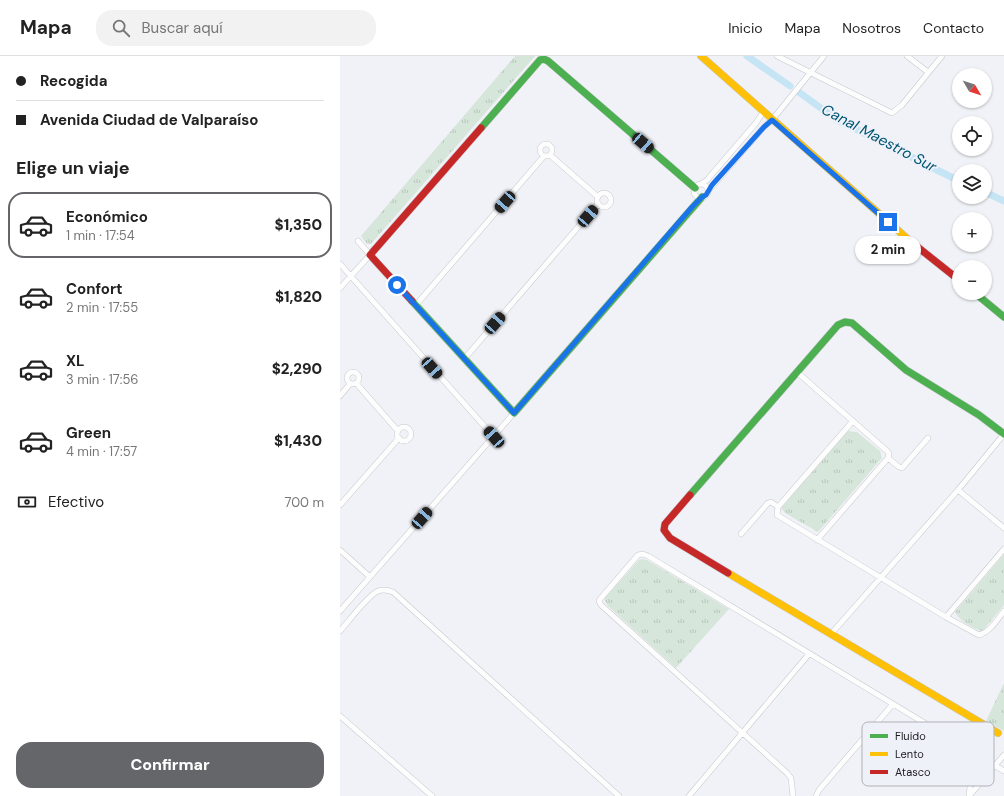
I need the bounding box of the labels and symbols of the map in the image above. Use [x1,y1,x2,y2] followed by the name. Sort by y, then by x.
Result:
[952,68,992,108] north arrow
[818,99,940,177] water label: Canal Maestro Sur
[630,131,656,155] car
[493,189,517,215] car
[576,203,600,229] car
[879,213,897,231] route end
[855,236,921,264] callout: 2 min
[388,276,406,294] route start
[483,310,507,336] car
[420,355,444,381] car
[482,424,506,450] car
[410,505,434,531] car
[862,722,994,786] legend
[895,729,926,743] text: Fluido
[895,747,924,761] text: Lento
[895,765,930,779] text: Atasco

